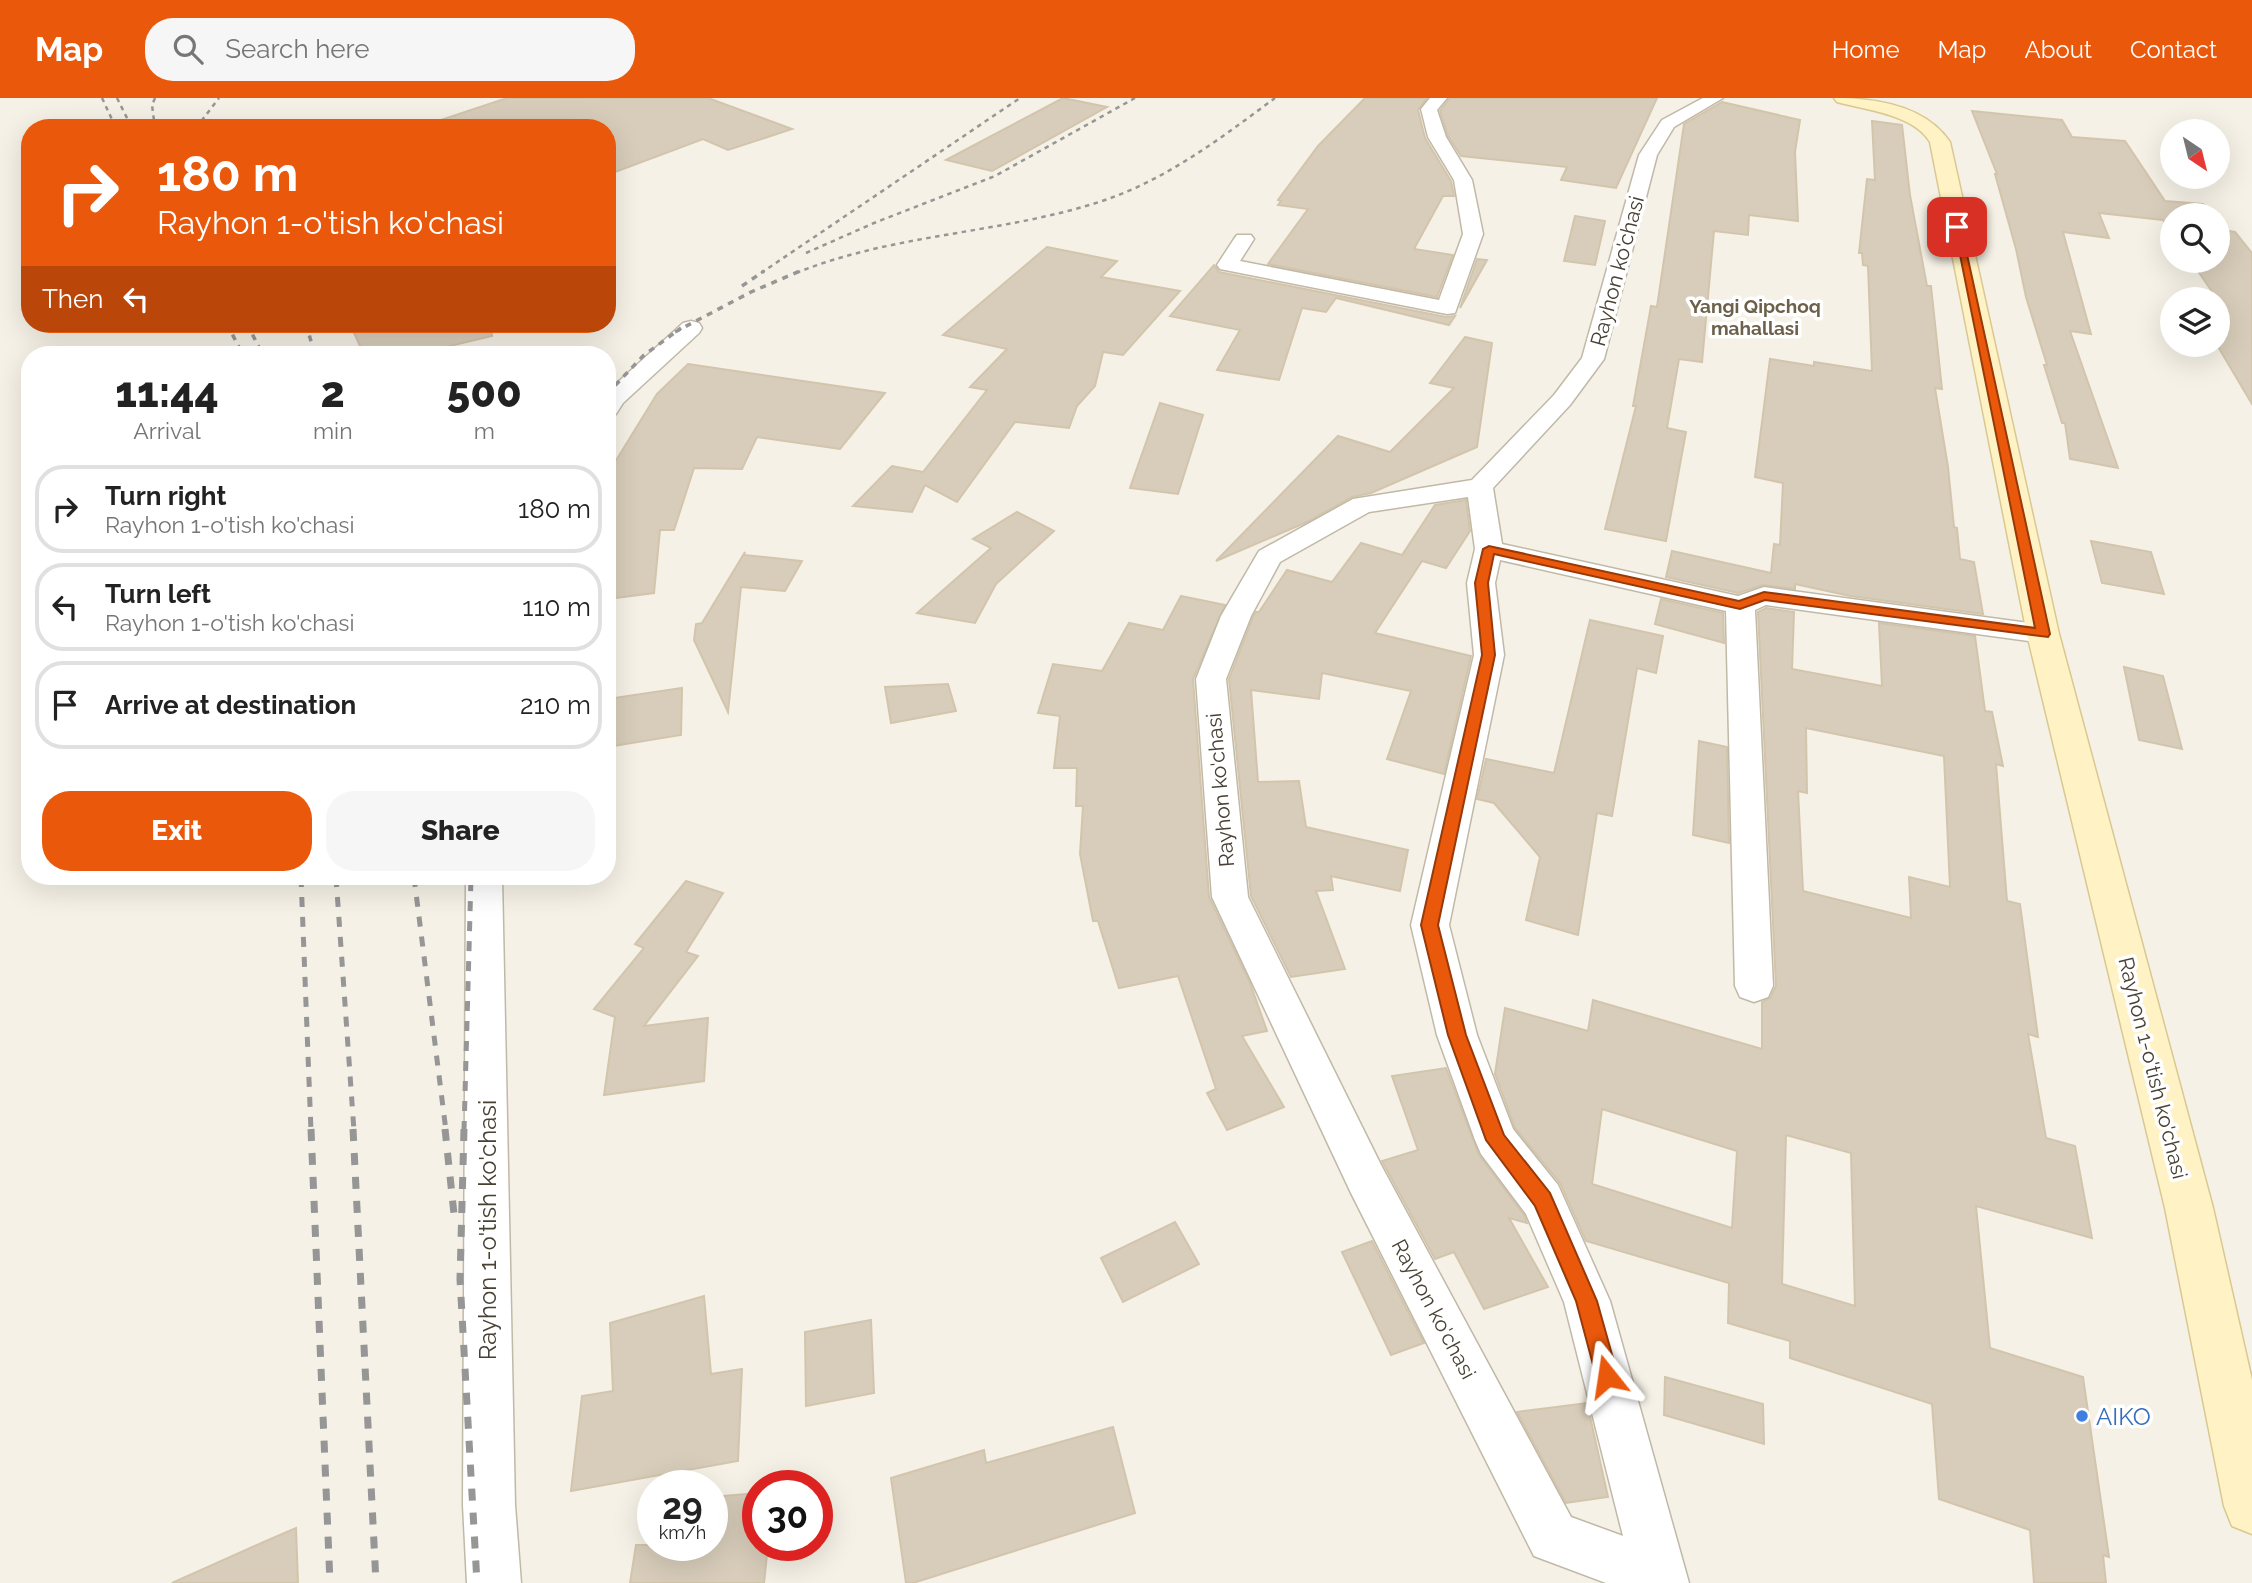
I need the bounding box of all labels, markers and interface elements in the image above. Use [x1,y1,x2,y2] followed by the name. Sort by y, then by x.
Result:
[145,18,635,81] search box
[35,30,103,69] text: Map
[169,30,207,68] icon: search
[225,34,370,64] text: Search here
[1832,35,1900,64] text: Home
[1938,35,1986,64] text: Map
[2024,35,2092,64] text: About
[2130,35,2217,64] text: Contact
[2160,119,2230,189] north arrow
[2160,119,2230,357] map controls
[157,145,298,202] text: 180 m
[42,147,133,238] icon: right
[1585,193,1649,349] street label: Rayhon ko'chasi
[1927,197,1987,257] pin
[2160,203,2230,273] button: search
[157,204,504,241] text: Rayhon 1-o'tish ko'chasi
[1938,208,1976,246] icon: arrive
[117,280,155,318] icon: left
[42,284,103,314] text: Then
[2160,287,2230,357] button: layers
[1689,295,1821,339] district label: Yangi Qipchoq mahallasi
[115,368,219,417] text: 11:44
[321,368,345,417] text: 2
[447,368,522,417] text: 500
[133,417,201,444] text: Arrival
[313,417,353,444] text: min
[474,417,495,444] text: m
[105,481,226,511] text: Turn right
[46,490,84,528] icon: right
[518,494,591,524] text: 180 m
[105,511,354,538] text: Rayhon 1-o'tish ko'chasi
[105,579,211,609] text: Turn left
[46,588,84,626] icon: left
[522,592,591,622] text: 110 m
[105,609,354,636] text: Rayhon 1-o'tish ko'chasi
[46,686,84,724] icon: arrive
[105,690,356,720] text: Arrive at destination
[520,690,591,720] text: 210 m
[1201,712,1239,868] street label: Rayhon ko'chasi
[42,791,312,871] button: Exit
[326,791,595,871] button: Share
[2113,954,2193,1182] street label: Rayhon 1-o'tish ko'chasi
[473,1100,502,1360] street label: Rayhon 1-o'tish ko'chasi
[1387,1235,1481,1383] street label: Rayhon ko'chasi
[1570,1339,1644,1413] position arrow
[2096,1402,2151,1431] place label: AIKO
[2074,1408,2090,1424] marker: AIKO
[742,1470,833,1561] speed limit sign: 30
[662,1486,703,1527] text: 29
[659,1522,706,1543] text: km/h

